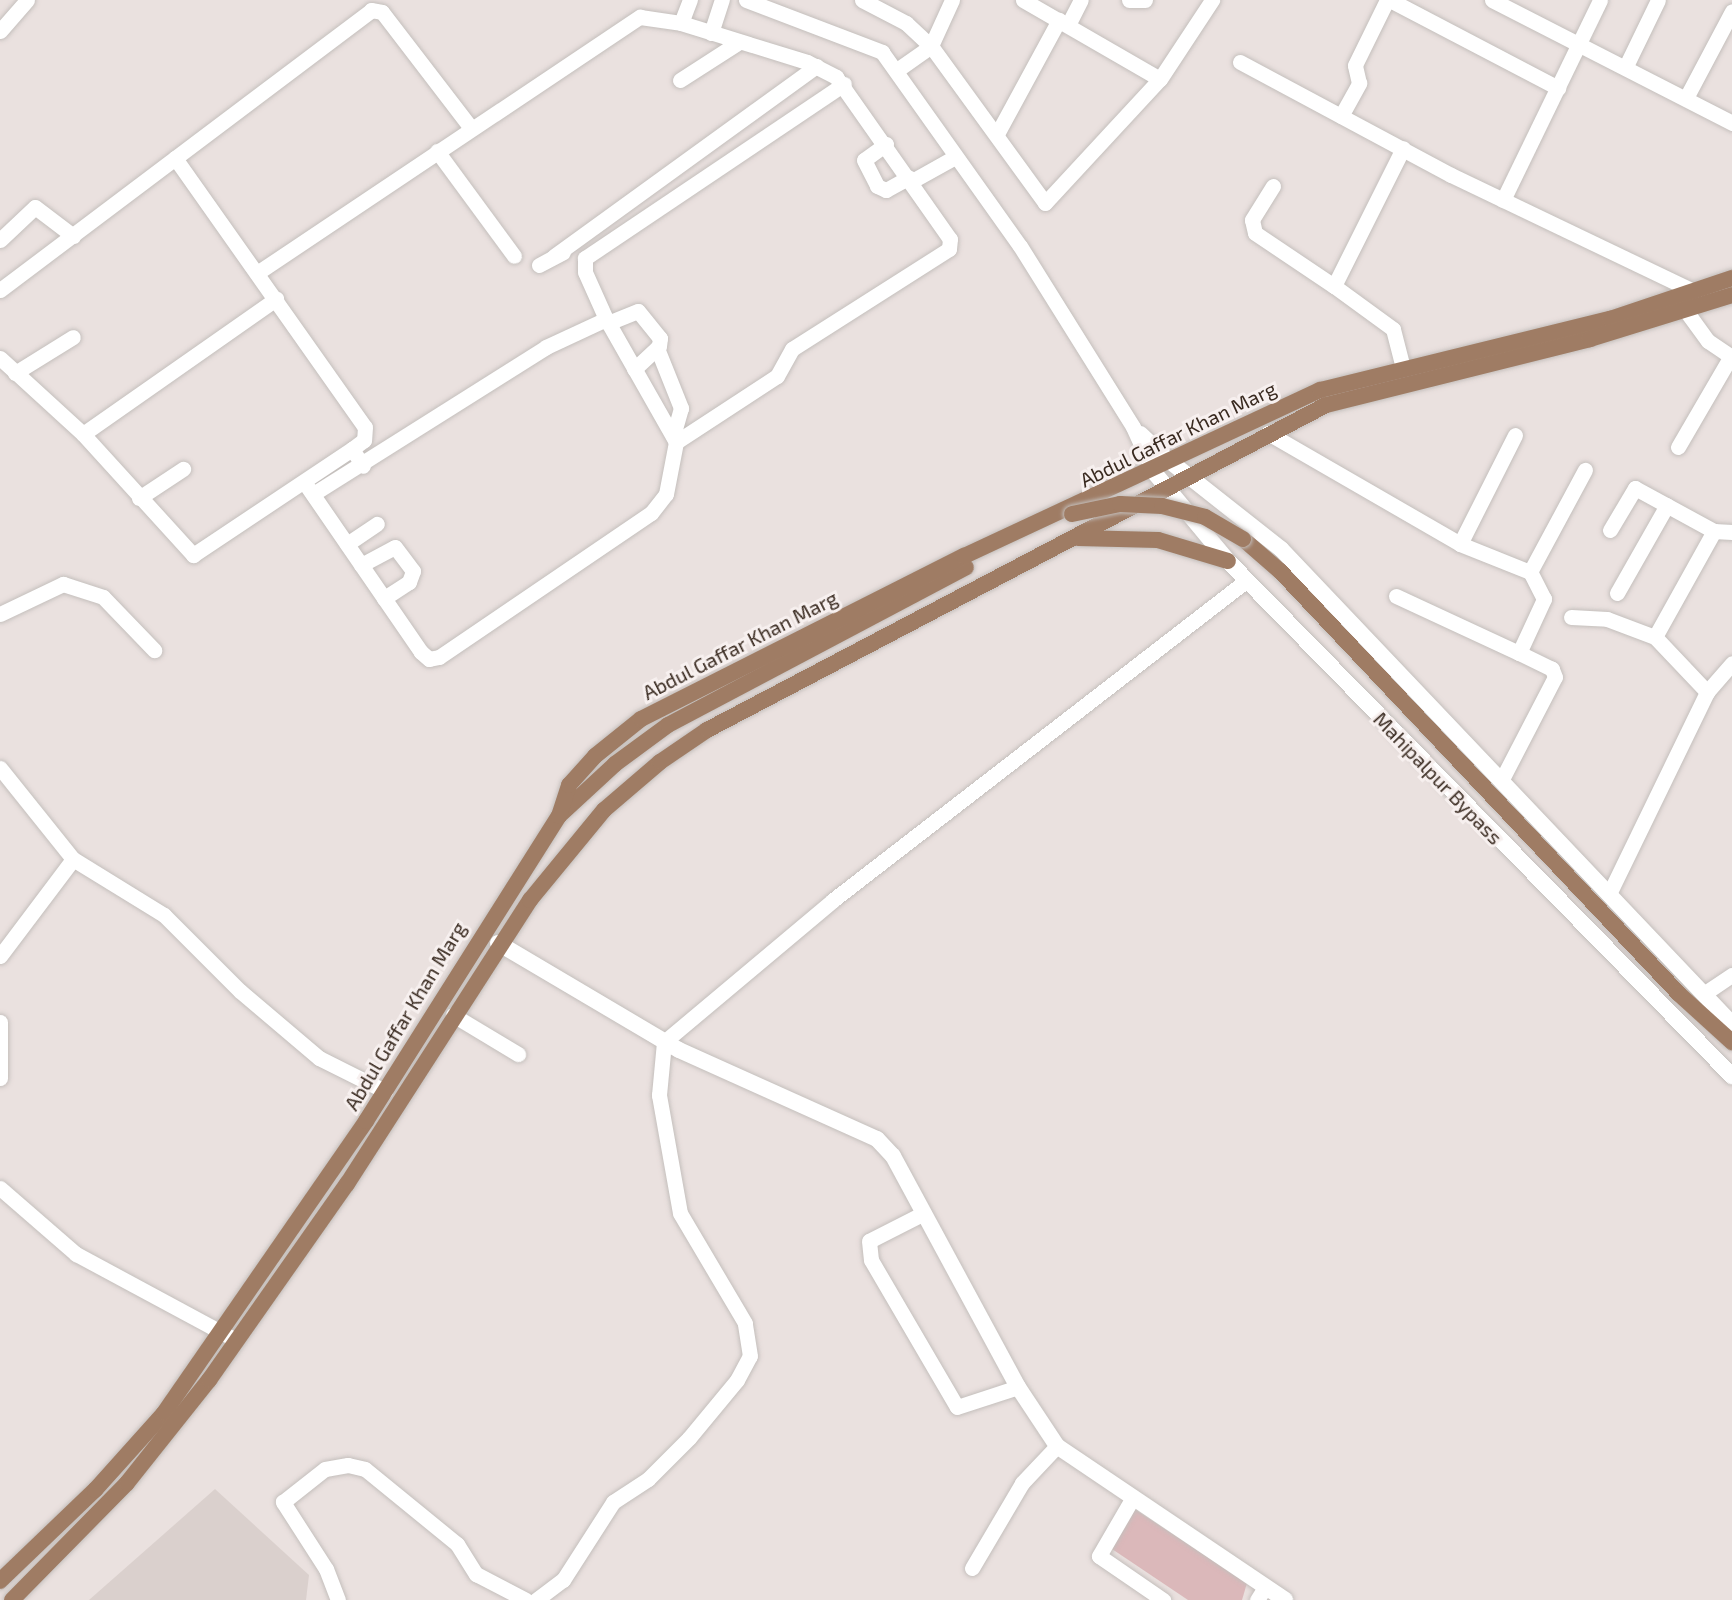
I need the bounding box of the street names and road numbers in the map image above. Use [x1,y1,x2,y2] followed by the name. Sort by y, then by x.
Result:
[1075,376,1281,492] street label: Abdul Gaffar Khan Marg
[638,585,842,705] street label: Abdul Gaffar Khan Marg
[1369,707,1507,849] street label: Mahipalpur Bypass
[339,917,471,1115] street label: Abdul Gaffar Khan Marg

